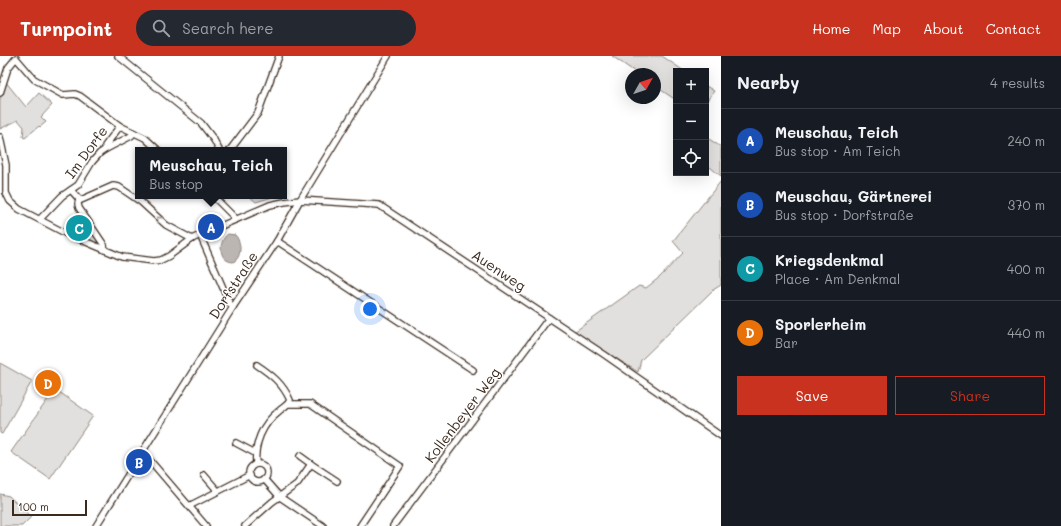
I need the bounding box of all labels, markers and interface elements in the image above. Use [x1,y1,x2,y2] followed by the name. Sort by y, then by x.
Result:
[136,10,416,46] search box
[20,16,112,41] text: Turnpoint
[150,17,172,39] icon: search
[182,18,273,38] text: Search here
[812,19,850,38] text: Home
[872,19,901,38] text: Map
[923,19,964,38] text: About
[986,19,1041,38] text: Contact
[625,68,661,104] north arrow
[673,68,709,176] map controls
[673,68,709,104] button: +
[737,71,799,93] text: Nearby
[990,74,1045,91] text: 4 results
[673,104,709,140] button: −
[60,122,112,182] street label: Im Dorfe
[775,122,898,142] text: Meuschau, Teich
[745,132,755,149] text: A
[1008,132,1045,149] text: 240 m
[673,140,709,176] button: locate
[775,142,900,159] text: Bus stop · Am Teich
[135,147,287,199] popup
[149,155,273,175] text: Meuschau, Teich
[149,175,203,192] text: Bus stop
[775,186,932,206] text: Meuschau, Gärtnerei
[746,196,754,213] text: B
[1008,196,1045,213] text: 370 m
[775,206,914,223] text: Bus stop · Dorfstraße
[198,212,224,242] pin: A
[66,213,92,243] pin: C
[156,216,163,223] one-way arrow
[468,245,530,295] street label: Auenweg
[204,248,262,322] street label: Dorfstraße
[775,250,884,270] text: Kriegsdenkmal
[745,260,755,277] text: C
[1007,260,1045,277] text: 400 m
[775,270,900,287] text: Place · Am Denkmal
[360,299,380,319] your location
[775,314,866,334] text: Sporlerheim
[745,324,755,341] text: D
[1007,324,1045,341] text: 440 m
[775,334,798,351] text: Bar
[420,364,504,466] street label: Kollenbeyer Weg
[35,368,61,398] pin: D
[737,376,887,415] button: Save
[895,376,1045,415] button: Share
[126,447,152,477] pin: B
[12,498,87,517] scale bar
[18,499,49,514] text: 100 m

